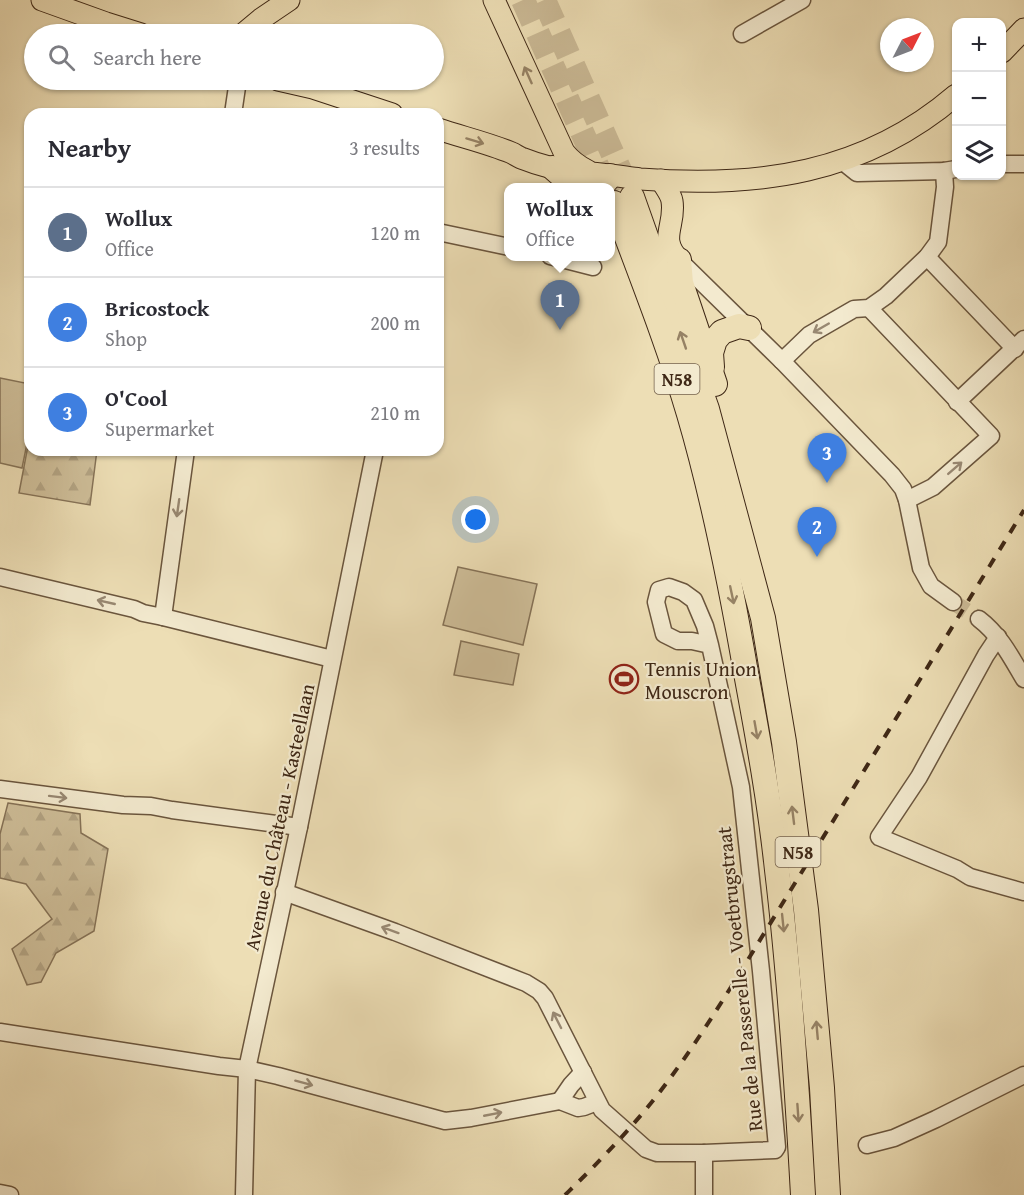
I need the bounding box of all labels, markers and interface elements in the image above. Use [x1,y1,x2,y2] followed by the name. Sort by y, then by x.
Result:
[880,18,934,72] north arrow
[952,18,1006,180] map controls
[952,18,1006,72] button: +
[24,24,444,90] search box
[45,41,78,74] icon: search
[93,41,202,73] text: Search here
[522,66,534,84] one-way arrow
[952,72,1006,126] button: −
[952,126,1006,180] button: layers
[48,128,131,167] text: Nearby
[349,133,420,162] text: 3 results
[465,136,484,147] one-way arrow
[504,183,615,261] popup
[526,192,593,224] text: Wollux
[105,202,172,234] text: Wollux
[62,218,73,247] text: 1
[370,218,420,247] text: 120 m
[526,224,575,253] text: Office
[105,234,154,263] text: Office
[540,280,580,330] pin: 1
[105,292,209,324] text: Bricostock
[62,308,73,337] text: 2
[370,308,420,337] text: 200 m
[813,322,830,334] one-way arrow
[105,324,147,353] text: Shop
[676,331,687,350] one-way arrow
[654,364,700,394] road number: N58
[105,382,168,414] text: O'Cool
[62,398,73,427] text: 3
[370,398,420,427] text: 210 m
[105,414,214,443] text: Supermarket
[808,434,846,483] pin: 3
[947,461,963,474] one-way arrow
[172,498,183,517] one-way arrow
[461,505,490,534] your location
[798,508,836,557] pin: 2
[727,585,738,605] one-way arrow
[97,596,116,608] one-way arrow
[645,654,757,706] place label: Tennis Union Mouscron
[608,663,640,695] sports icon: Tennis Union Mouscron
[237,681,321,953] street label: Avenue du Château - Kasteellaan
[751,719,762,739] one-way arrow
[47,792,67,803] one-way arrow
[788,805,799,825] one-way arrow
[709,825,769,1133] street label: Rue de la Passerelle - Voetbrugstraat
[776,837,820,867] road number: N58
[778,912,789,932] one-way arrow
[382,924,400,935] one-way arrow
[551,1012,563,1029] one-way arrow
[811,1020,822,1040] one-way arrow
[294,1077,313,1089] one-way arrow
[793,1103,804,1123] one-way arrow
[483,1108,503,1119] one-way arrow

